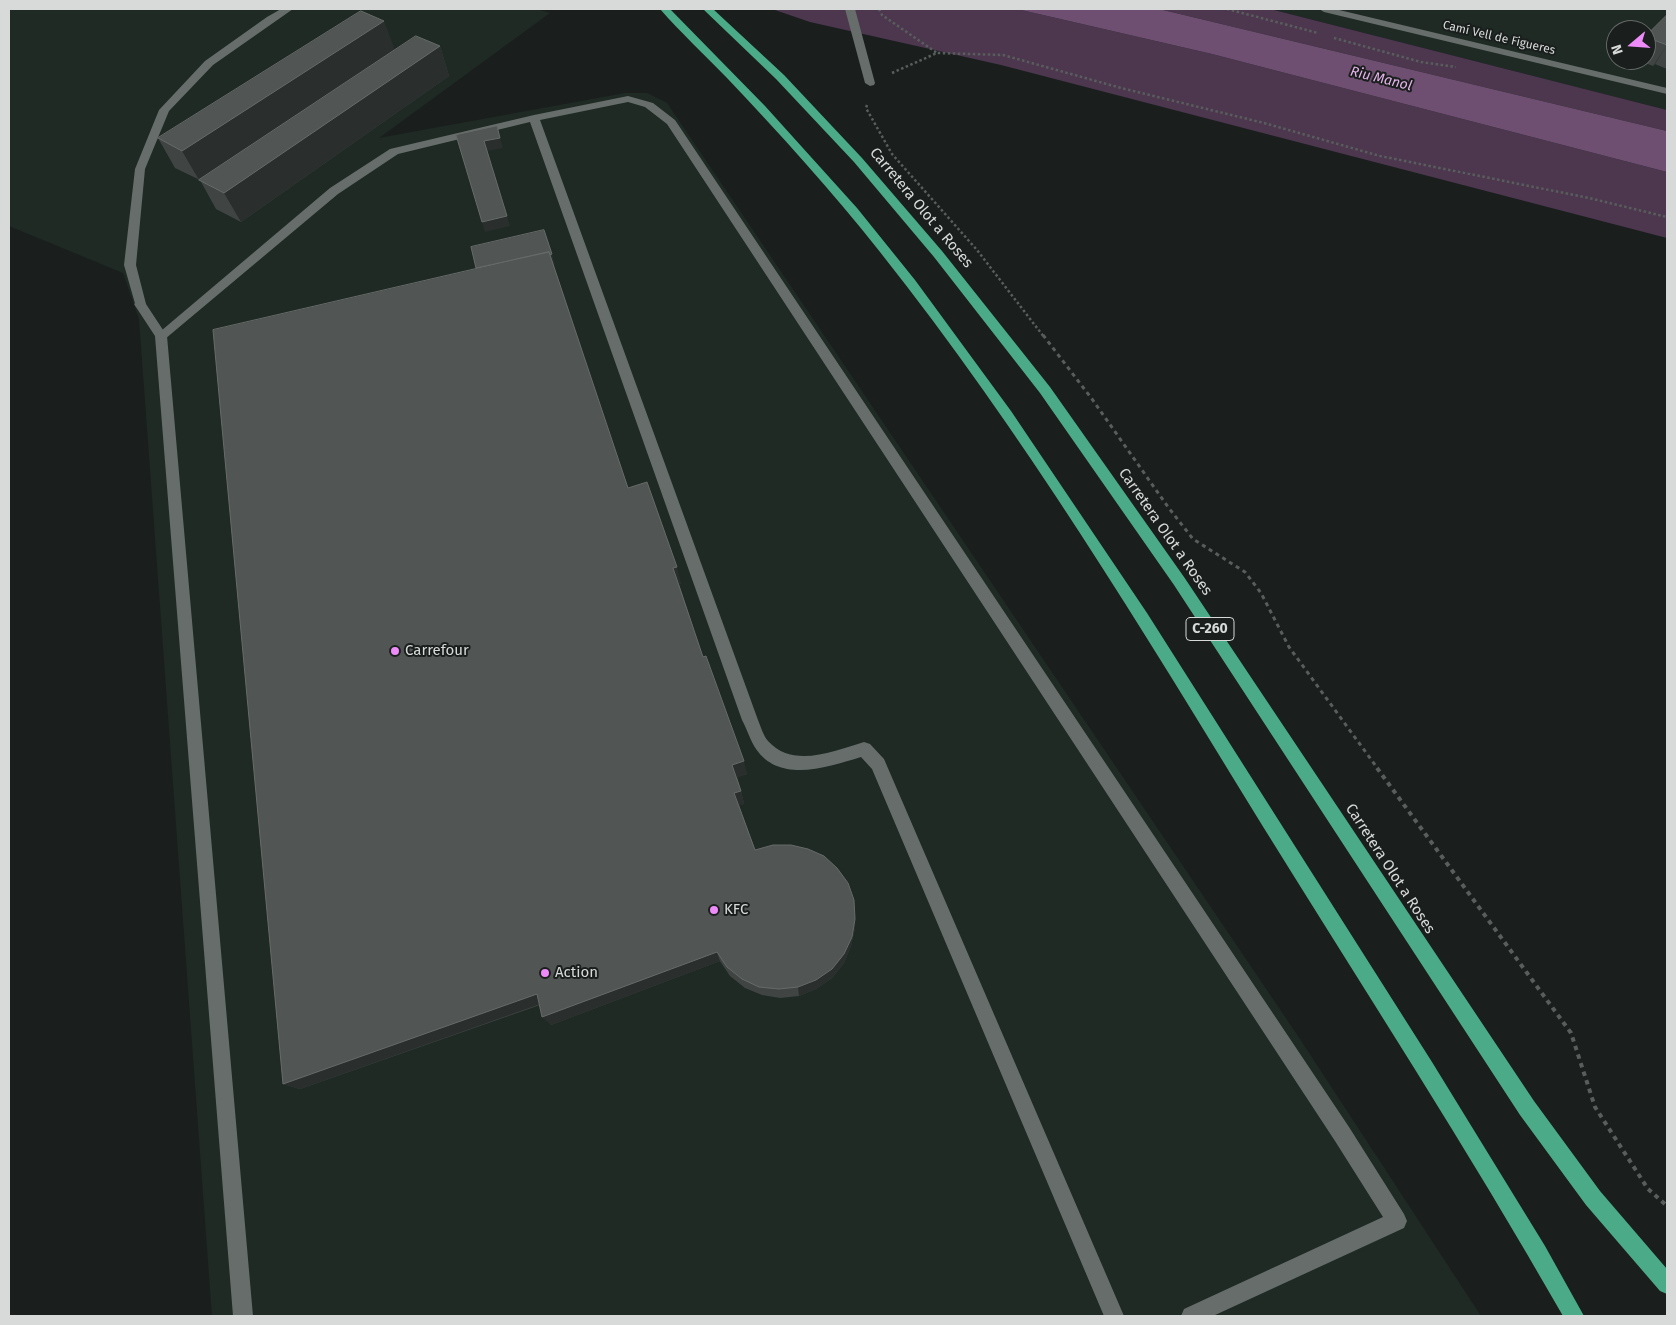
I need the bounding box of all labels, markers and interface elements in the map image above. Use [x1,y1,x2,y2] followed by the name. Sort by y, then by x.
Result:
[1441,18,1557,58] street label: Camí Vell de Figueres
[1606,20,1656,70] north arrow
[1608,42,1627,57] text: N
[1348,63,1414,95] water label: Riu Manol
[865,144,977,272] street label: Carretera Olot a Roses
[1114,465,1216,599] street label: Carretera Olot a Roses
[1186,618,1234,640] road number: C-260
[405,642,469,660] place label: Carrefour
[389,645,401,657] marker: Carrefour
[1341,801,1439,937] street label: Carretera Olot a Roses
[724,901,748,919] place label: KFC
[708,904,720,916] marker: KFC
[555,964,598,982] place label: Action
[539,967,551,979] marker: Action

